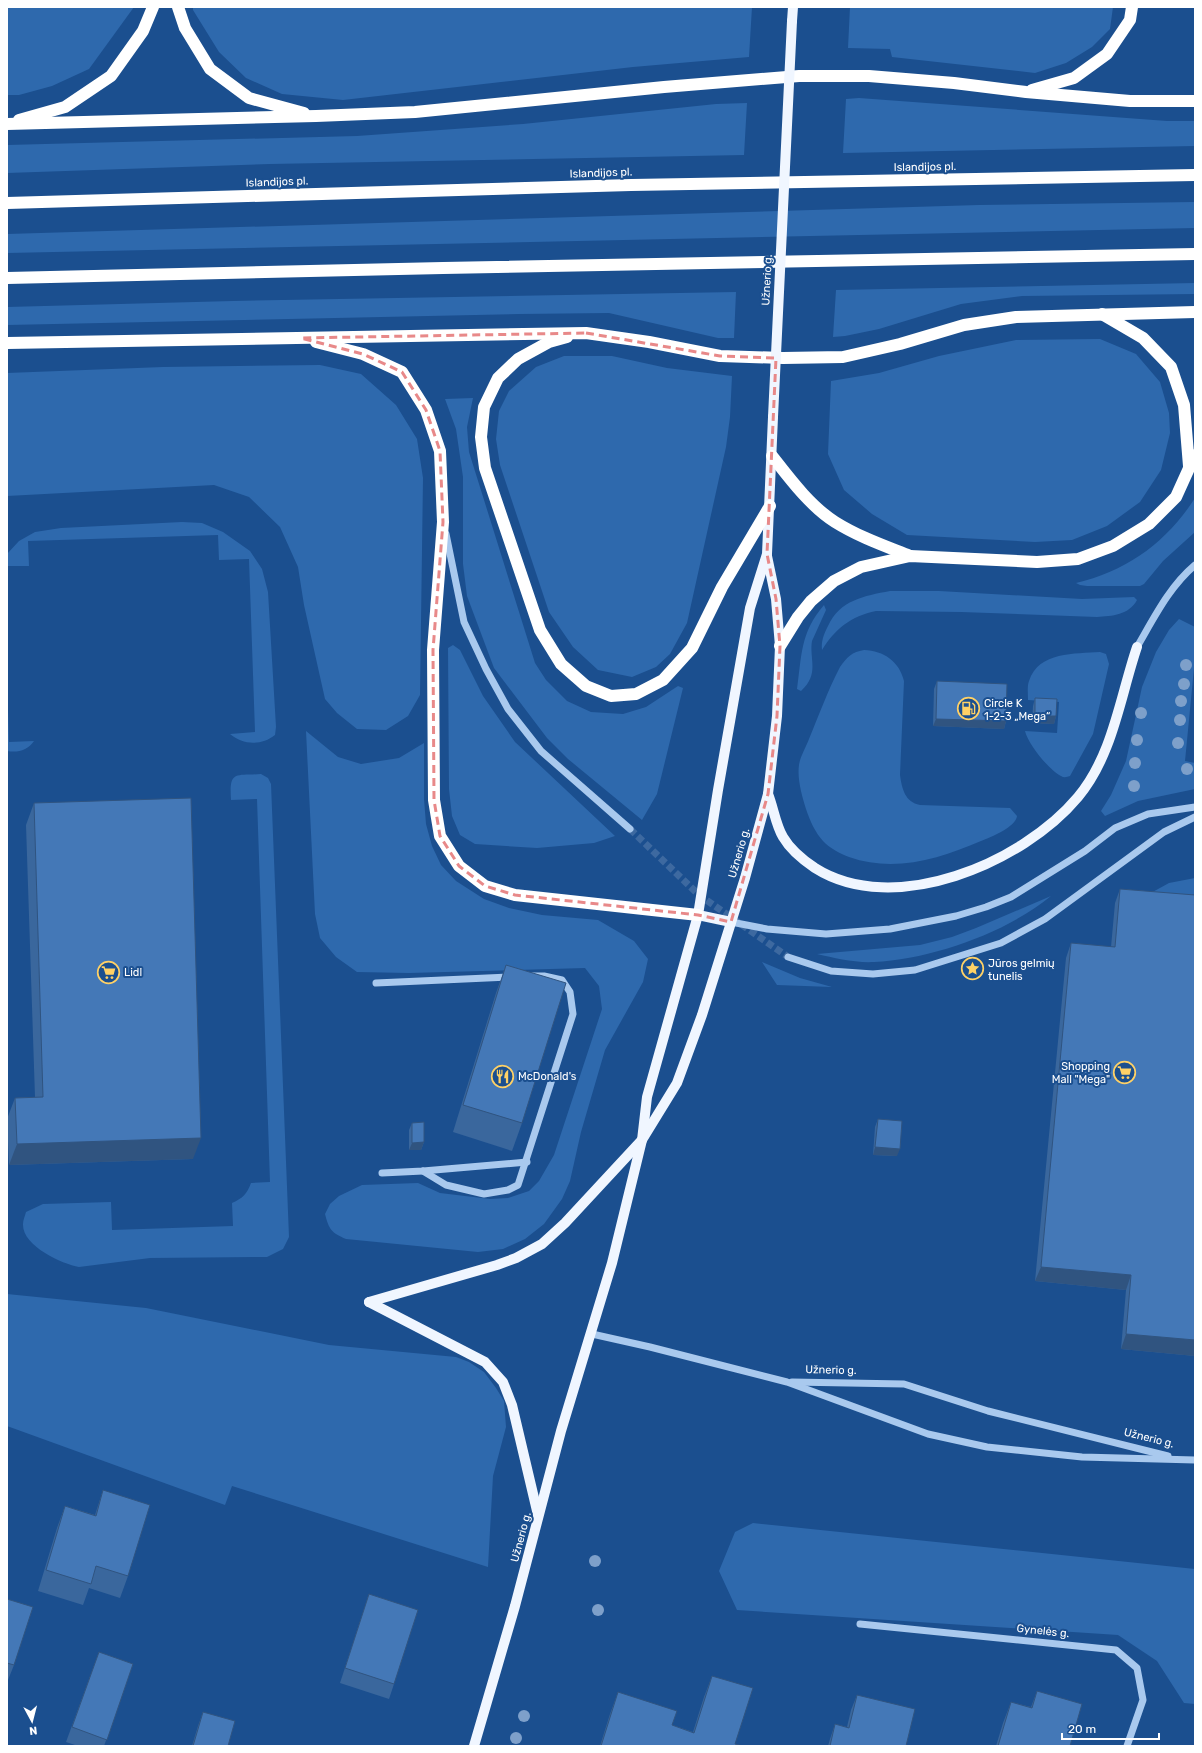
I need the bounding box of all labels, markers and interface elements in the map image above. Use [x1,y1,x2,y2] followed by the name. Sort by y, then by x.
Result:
[894,160,957,174] street label: Islandijos pl.
[569,165,633,181] street label: Islandijos pl.
[245,174,309,190] street label: Islandijos pl.
[759,254,775,306] street label: Užnerio g.
[956,696,982,722] fuel station icon: Circle K 1-2-3 „Mega“
[984,697,1050,723] place label: Circle K 1-2-3 „Mega“
[726,826,752,879] street label: Užnerio g.
[960,956,986,982] place icon: Jūros gelmių tunelis
[988,957,1055,983] place label: Jūros gelmių tunelis
[96,959,122,985] supermarket icon: Lidl
[124,966,142,979] place label: Lidl
[1112,1059,1138,1085] supermarket icon: Shopping Mall "Mega"
[1052,1060,1110,1086] place label: Shopping Mall "Mega"
[490,1063,516,1089] restaurant icon: McDonald's
[518,1070,577,1083] place label: McDonald's
[805,1363,857,1377] street label: Užnerio g.
[1123,1425,1176,1451] street label: Užnerio g.
[508,1510,534,1563] street label: Užnerio g.
[1016,1622,1070,1640] street label: Gynelės g.
[12,1701,52,1741] north arrow
[1062,1715,1159,1741] scale bar
[1068,1722,1096,1736] text: 20 m
[28,1723,38,1737] text: N

